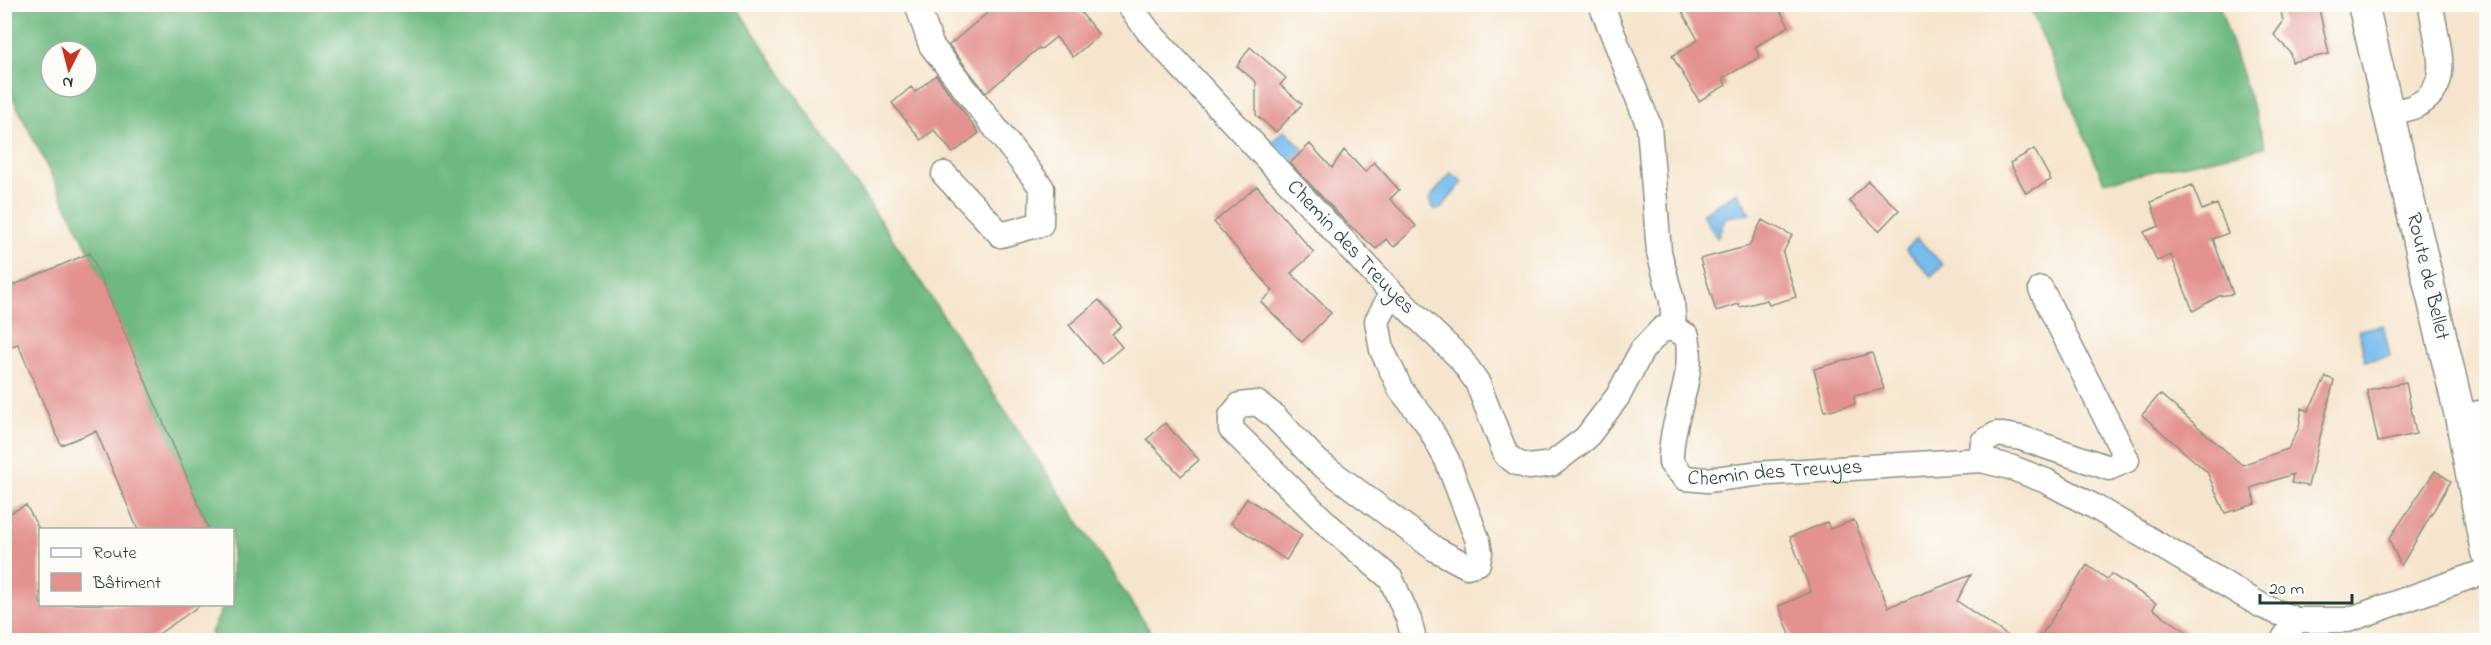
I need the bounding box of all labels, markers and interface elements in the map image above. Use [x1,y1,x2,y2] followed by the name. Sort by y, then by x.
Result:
[39,39,99,99] north arrow
[61,69,74,94] text: N
[1279,173,1421,322] street label: Chemin des Treuyes
[2398,210,2457,343] street label: Route de Bellet
[1686,452,1863,495] street label: Chemin des Treuyes
[39,528,234,606] legend
[93,541,138,567] text: Route
[2260,567,2352,605] scale bar
[92,571,161,597] text: Bâtiment
[2269,577,2304,603] text: 20 m

